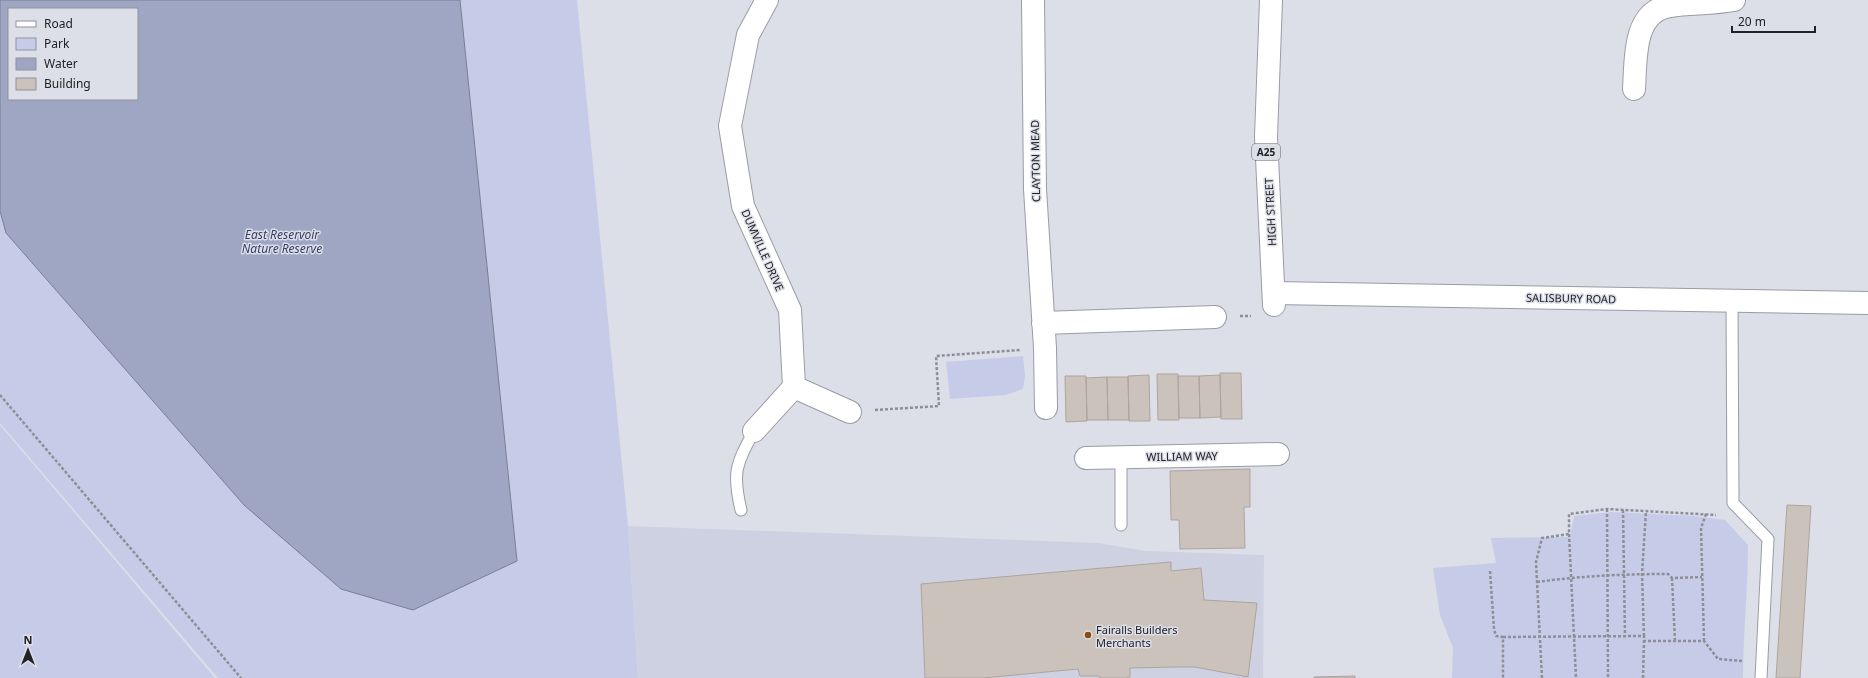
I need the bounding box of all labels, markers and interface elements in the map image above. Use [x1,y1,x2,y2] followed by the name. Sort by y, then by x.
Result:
[8,8,138,100] legend
[1732,8,1815,34] scale bar
[1738,13,1766,30] text: 20 m
[44,15,73,32] text: Road
[44,35,70,52] text: Park
[44,55,78,72] text: Water
[44,75,91,92] text: Building
[1027,120,1043,202] street label: CLAYTON MEAD
[1252,144,1280,160] road number: A25
[1261,178,1279,246] street label: HIGH STREET
[738,207,788,293] street label: DUMVILLE DRIVE
[242,226,322,257] water label: East Reservoir Nature Reserve
[1526,290,1616,306] street label: SALISBURY ROAD
[1146,448,1219,464] street label: WILLIAM WAY
[1096,622,1177,650] place label: Fairalls Builders Merchants
[8,630,48,670] north arrow
[1083,630,1093,640] marker: Fairalls Builders Merchants
[24,632,32,647] text: N

